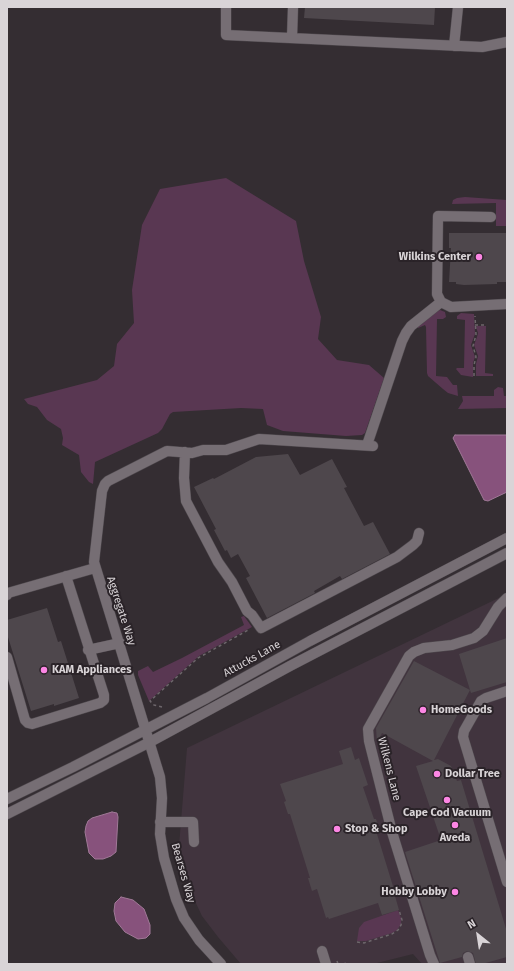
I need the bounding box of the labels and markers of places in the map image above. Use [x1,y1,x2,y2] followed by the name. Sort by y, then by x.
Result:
[399,250,471,264] place label: Wilkins Center
[474,252,484,262] marker: Wilkins Center
[52,663,132,677] place label: KAM Appliances
[39,665,49,675] marker: KAM Appliances
[431,703,492,717] place label: HomeGoods
[418,705,428,715] marker: HomeGoods
[445,767,500,781] place label: Dollar Tree
[432,769,442,779] marker: Dollar Tree
[442,795,452,805] marker: Cape Cod Vacuum
[403,806,491,820] place label: Cape Cod Vacuum
[450,820,460,830] marker: Aveda
[345,822,408,836] place label: Stop & Shop
[332,824,342,834] marker: Stop & Shop
[440,831,470,845] place label: Aveda
[381,885,447,899] place label: Hobby Lobby
[450,887,460,897] marker: Hobby Lobby

